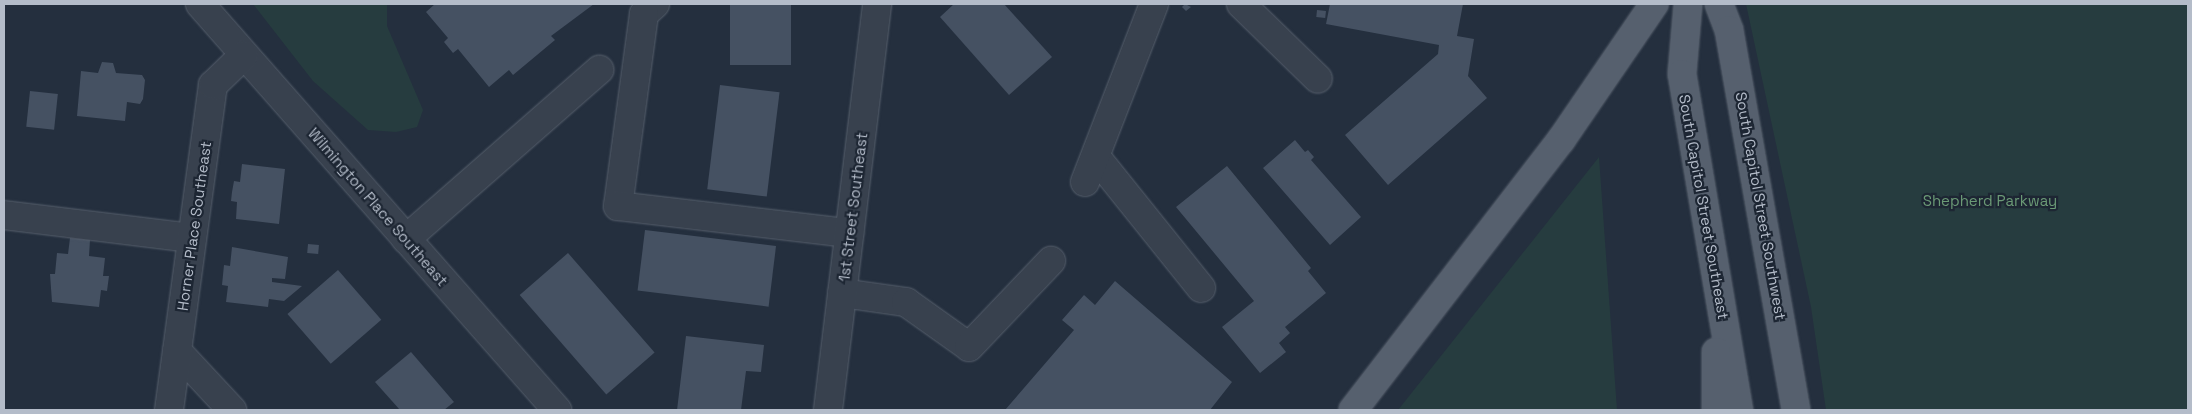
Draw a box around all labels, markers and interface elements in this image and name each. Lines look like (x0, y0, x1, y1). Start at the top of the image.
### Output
street label: South Capitol Street Southwest (1732, 91, 1790, 321)
street label: South Capitol Street Southeast (1675, 93, 1733, 321)
street label: Wilmington Place Southeast (304, 124, 452, 290)
street label: 1st Street Southeast (835, 131, 871, 283)
street label: Horner Place Southeast (173, 140, 215, 312)
park label: Shepherd Parkway (1923, 192, 2057, 210)

